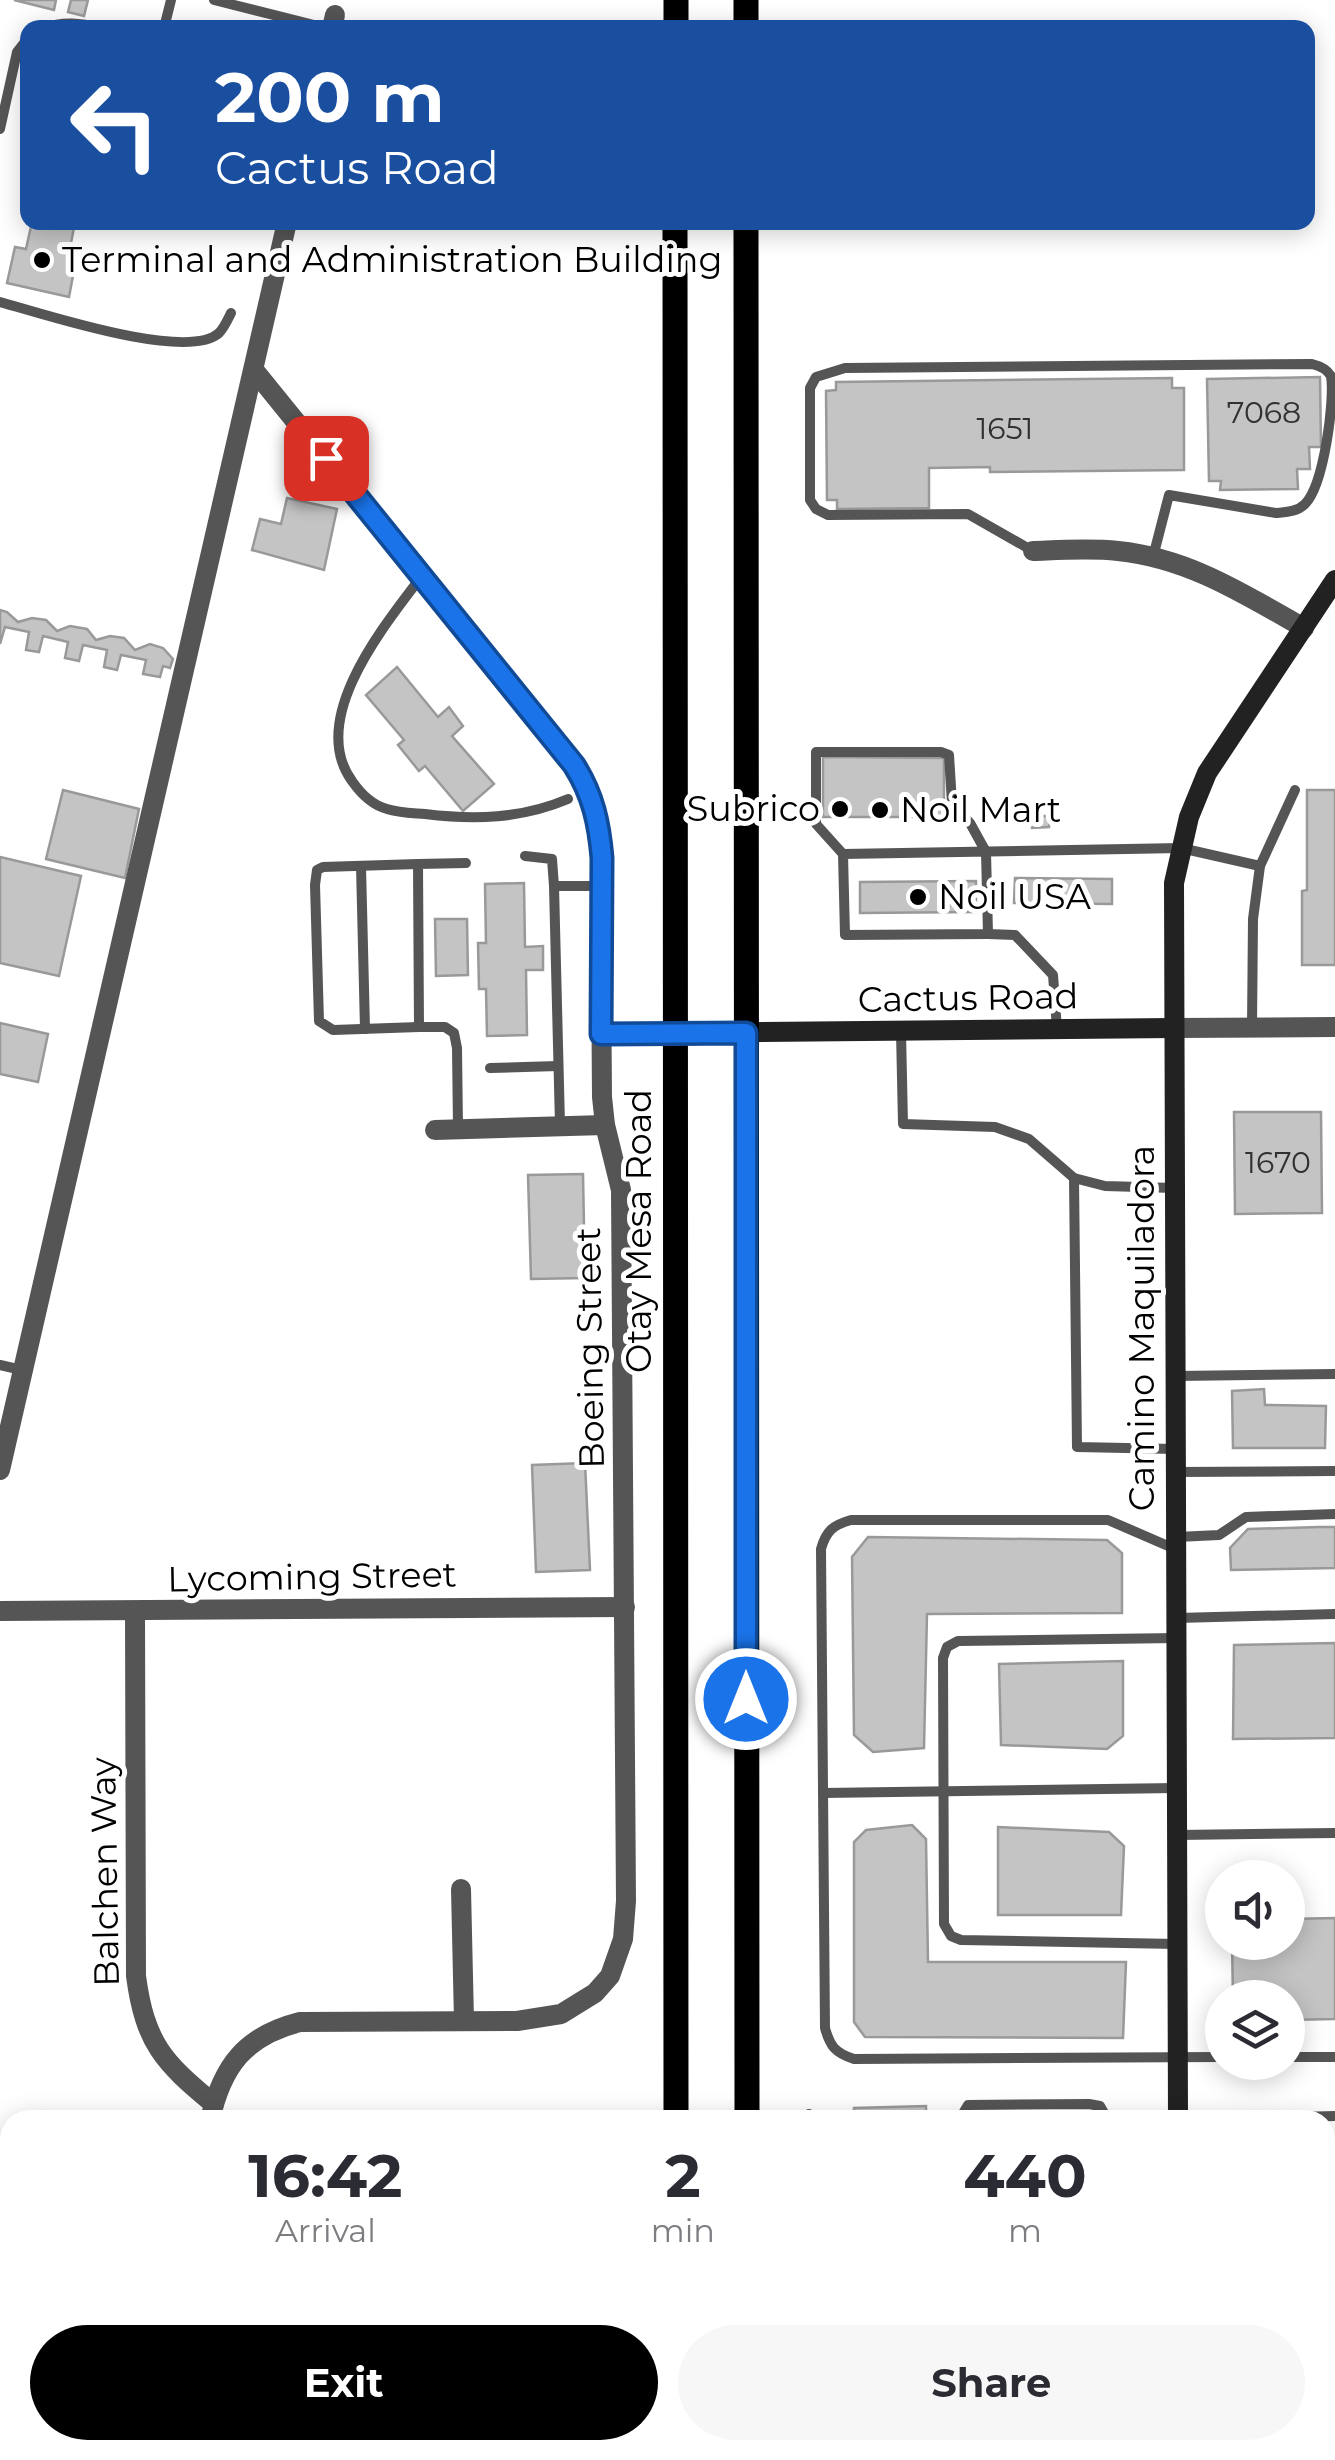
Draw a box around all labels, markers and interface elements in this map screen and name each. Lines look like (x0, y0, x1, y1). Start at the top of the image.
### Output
text: 200 m (215, 54, 445, 140)
icon: left (50, 60, 180, 190)
text: Cactus Road (215, 140, 499, 195)
place label: Terminal and Administration Building (62, 238, 722, 281)
marker: Terminal and Administration Building (31, 249, 53, 271)
house number: 7068 (1227, 394, 1301, 431)
house number: 1651 (977, 410, 1033, 447)
pin (284, 416, 369, 501)
icon: arrive (299, 431, 354, 486)
place label: Subrico (687, 787, 820, 830)
place label: Noil Mart (900, 788, 1061, 831)
marker: Subrico (829, 798, 851, 820)
marker: Noil Mart (869, 799, 891, 821)
place label: Noil USA (938, 875, 1092, 918)
marker: Noil USA (907, 886, 929, 908)
street label: Cactus Road (857, 974, 1079, 1021)
street label: Otay Mesa Road (617, 1089, 660, 1373)
house number: 1670 (1245, 1144, 1311, 1181)
street label: Camino Maquiladora (1120, 1145, 1163, 1511)
street label: Boeing Street (566, 1227, 613, 1469)
street label: Lycoming Street (167, 1552, 457, 1601)
position arrow (694, 1647, 798, 1751)
street label: Balchen Way (81, 1757, 128, 1987)
map controls (1205, 1860, 1305, 2080)
button: sound (1205, 1860, 1305, 1960)
button: layers (1205, 1980, 1305, 2080)
text: 16:42 (248, 2139, 402, 2212)
text: 2 (665, 2139, 701, 2212)
text: 440 (963, 2139, 1087, 2212)
text: Arrival (275, 2211, 376, 2250)
text: min (651, 2211, 715, 2250)
text: m (1008, 2211, 1042, 2250)
button: Exit (30, 2325, 658, 2440)
button: Share (678, 2325, 1305, 2440)

